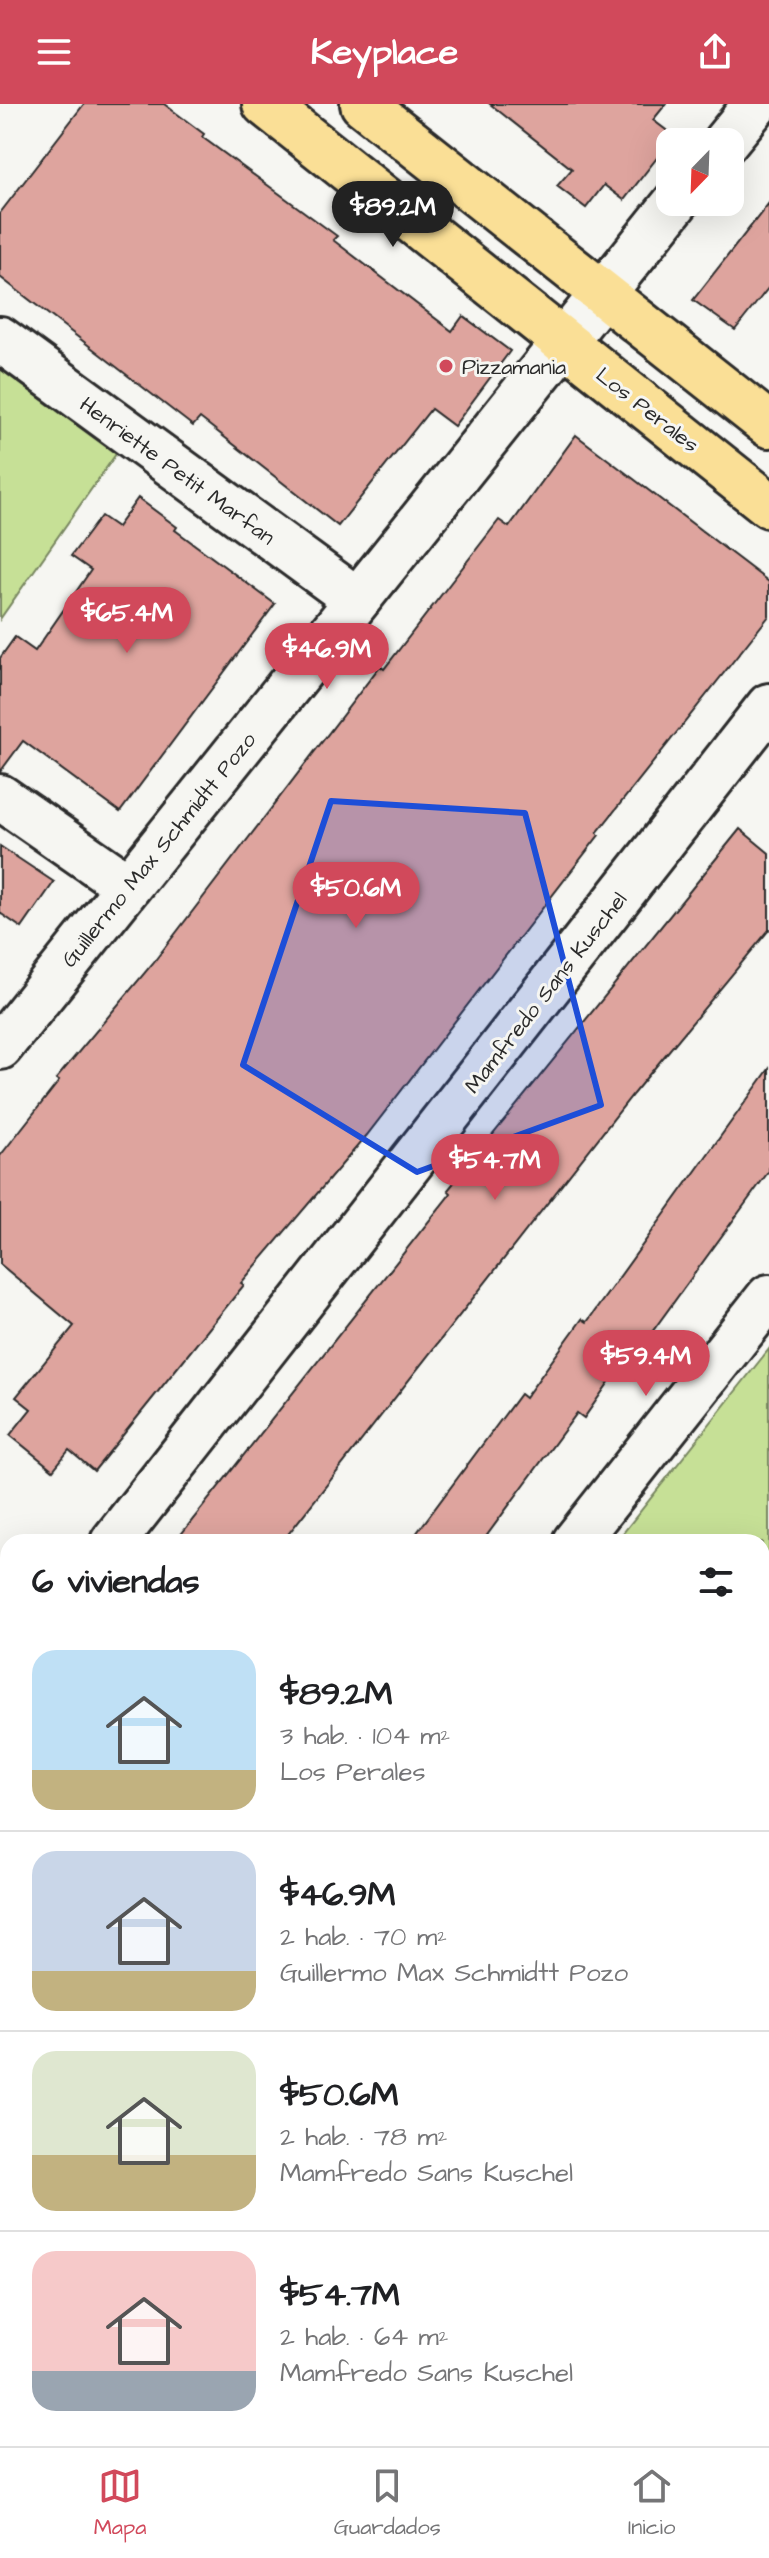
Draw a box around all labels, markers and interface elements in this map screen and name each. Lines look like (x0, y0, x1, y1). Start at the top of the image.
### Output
text: Keyplace (311, 27, 458, 78)
icon: menu (32, 30, 76, 74)
icon: share (693, 30, 737, 74)
north arrow (656, 128, 744, 216)
map controls (656, 128, 744, 216)
pin: $89.2M (328, 181, 458, 249)
text: $89.2M (350, 189, 436, 225)
place label: Pizzamania (462, 352, 566, 383)
marker: Pizzamania (437, 357, 455, 375)
street label: Los Perales (589, 360, 705, 460)
street label: Henriette Petit Marfan (73, 390, 281, 553)
pin: $65.4M (62, 587, 192, 655)
text: $65.4M (81, 595, 173, 631)
pin: $46.9M (262, 623, 392, 691)
text: $46.9M (283, 631, 371, 667)
street label: Guillermo Max Schmidtt Pozo (54, 725, 264, 974)
pin: $50.6M (291, 862, 421, 930)
text: $50.6M (311, 870, 401, 906)
street label: Mamfredo Sans Kuschel (458, 886, 635, 1100)
pin: $54.7M (430, 1134, 560, 1202)
text: $54.7M (449, 1142, 541, 1178)
pin: $59.4M (581, 1330, 711, 1398)
text: $59.4M (601, 1338, 691, 1374)
text: 6 viviendas (32, 1558, 200, 1606)
icon: filters (694, 1560, 738, 1604)
text: $89.2M (280, 1670, 393, 1718)
icon: home (96, 1682, 192, 1778)
text: 3 hab. · 104 m² (280, 1718, 450, 1754)
text: Los Perales (280, 1754, 426, 1790)
text: $46.9M (280, 1871, 396, 1919)
icon: home (96, 1883, 192, 1979)
text: 2 hab. · 70 m² (280, 1919, 447, 1955)
text: Guillermo Max Schmidtt Pozo (280, 1955, 628, 1991)
text: $50.6M (280, 2071, 399, 2119)
icon: home (96, 2083, 192, 2179)
text: 2 hab. · 78 m² (280, 2119, 447, 2155)
text: Mamfredo Sans Kuschel (280, 2155, 573, 2191)
text: $54.7M (280, 2271, 400, 2319)
icon: home (96, 2283, 192, 2379)
text: 2 hab. · 64 m² (280, 2319, 449, 2355)
text: Mamfredo Sans Kuschel (280, 2355, 573, 2391)
tab: Mapa (94, 2464, 147, 2543)
tab: Guardados (334, 2464, 441, 2543)
tab: Inicio (628, 2464, 675, 2543)

